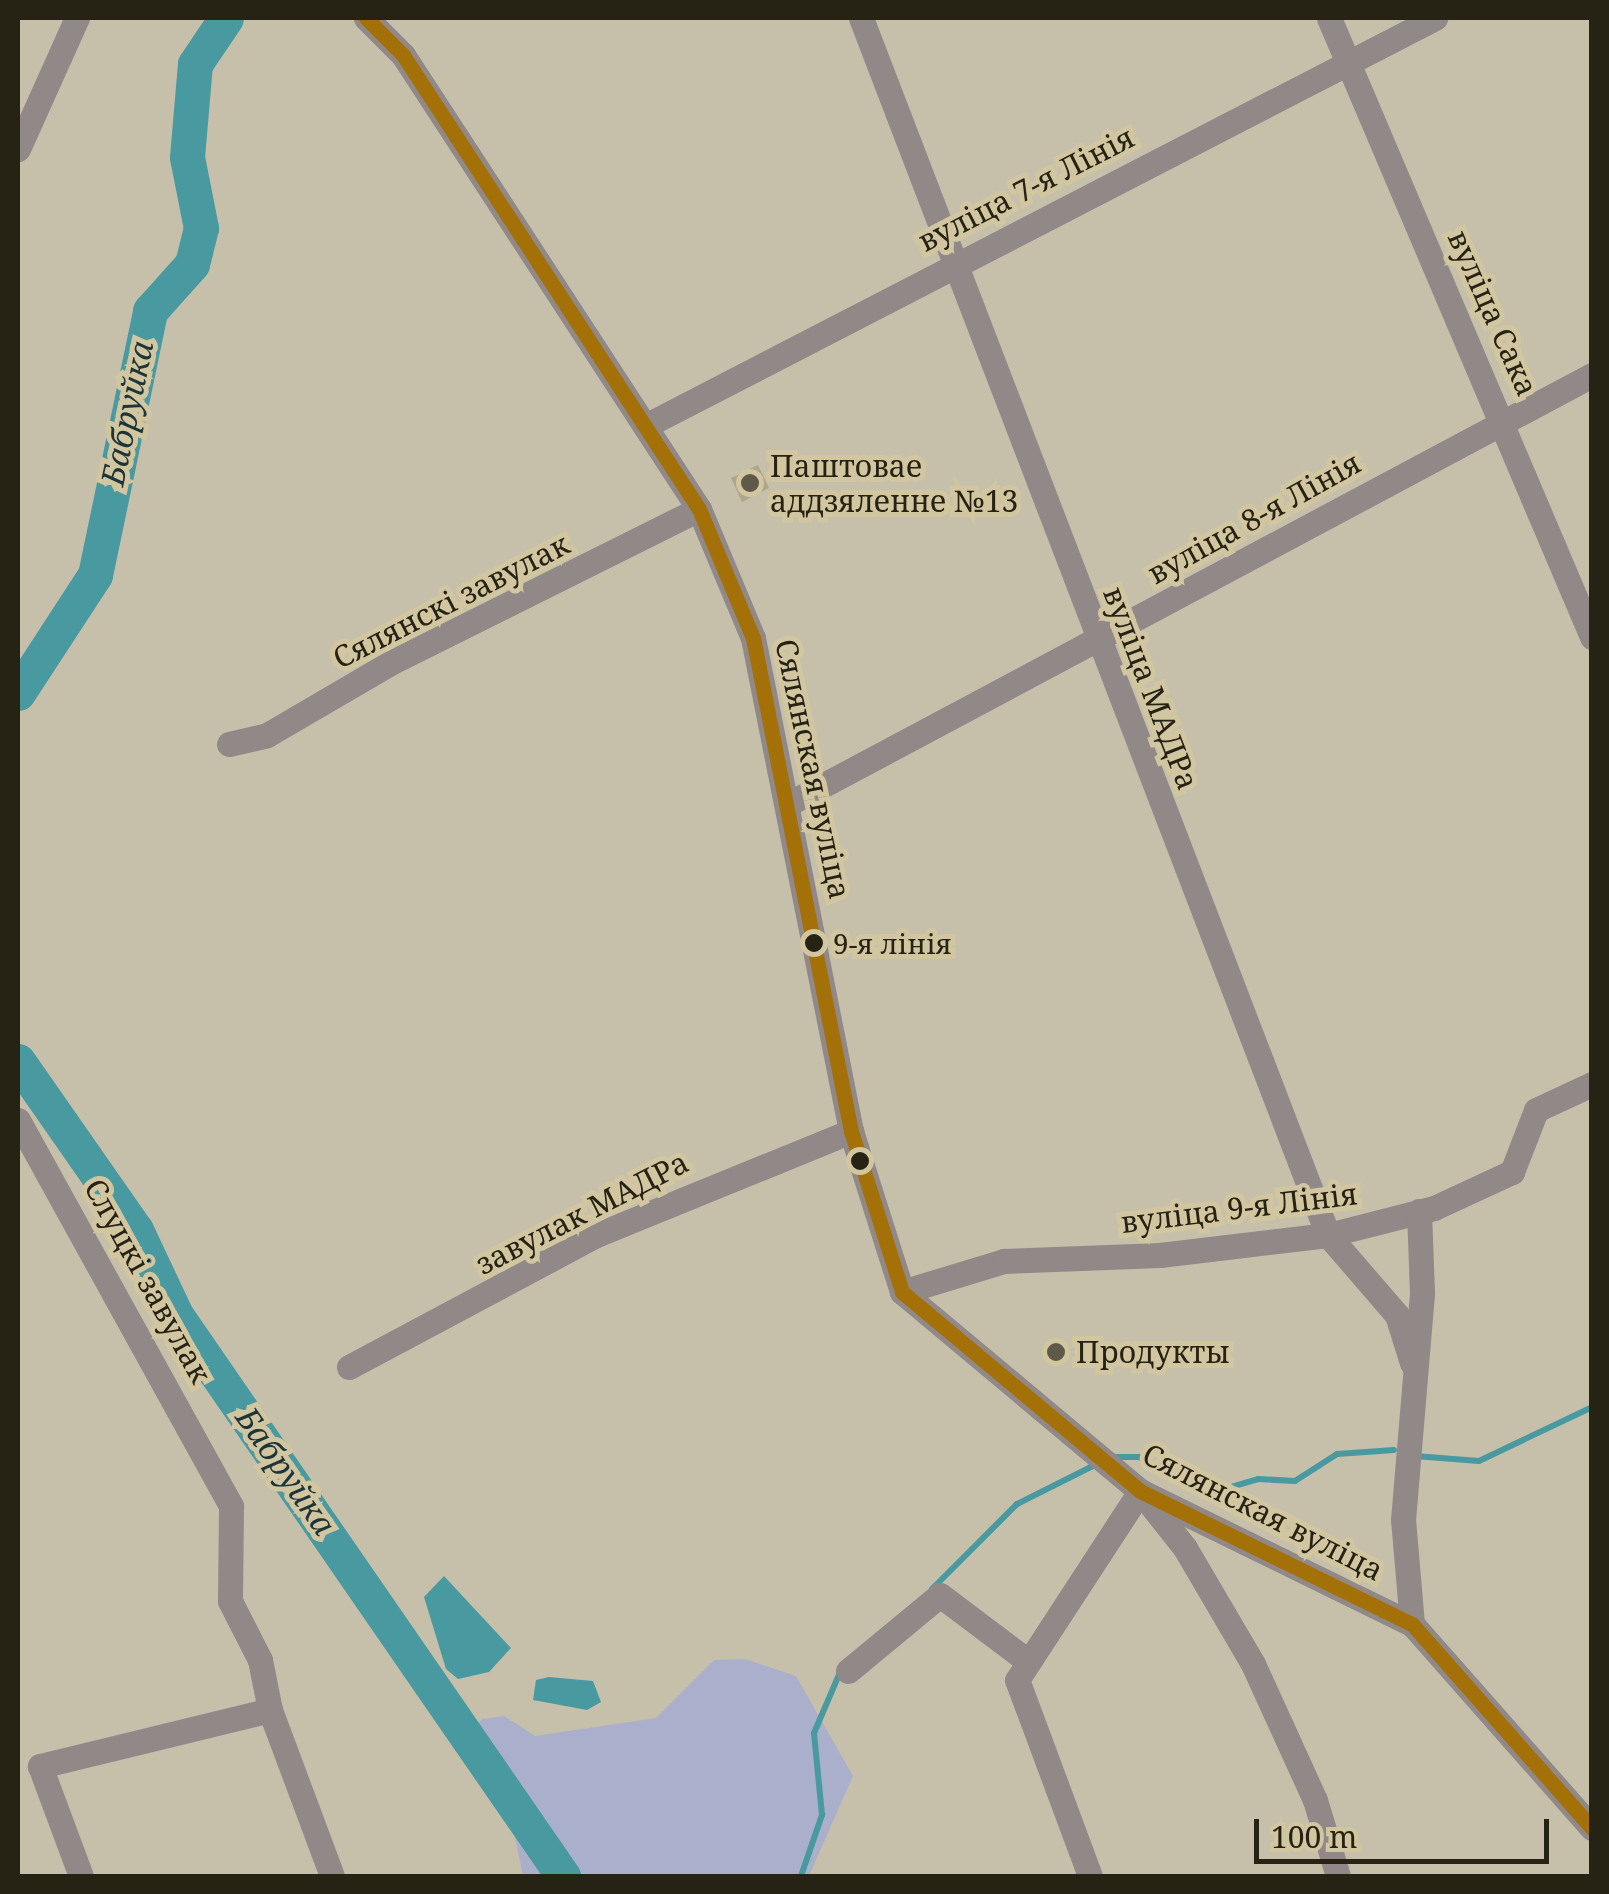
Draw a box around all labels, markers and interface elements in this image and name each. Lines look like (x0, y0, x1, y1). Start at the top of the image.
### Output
street label: вуліца 7-я Лінія (912, 119, 1140, 259)
street label: вуліца Сака (1440, 225, 1546, 401)
water label: Бабруйка (93, 337, 161, 489)
street label: вуліца 8-я Лінія (1141, 445, 1367, 591)
place label: Паштовае аддзяленне №13 (770, 448, 1018, 518)
marker: Паштовае аддзяленне №13 (739, 472, 761, 494)
street label: Сялянскі завулак (327, 526, 575, 676)
street label: вуліца МАДРа (1096, 581, 1206, 795)
street label: Сялянская вуліца (768, 636, 858, 902)
place label: 9-я лінія (833, 926, 952, 960)
marker: 9-я лінія (804, 933, 824, 953)
street label: завулак МАДРа (470, 1144, 694, 1282)
unlabelled marker (850, 1151, 870, 1171)
street label: Слуцкі завулак (77, 1173, 219, 1389)
street label: вуліца 9-я Лінія (1119, 1176, 1359, 1240)
place label: Продукты (1076, 1334, 1230, 1370)
marker: Продукты (1045, 1341, 1067, 1363)
water label: Бабруйка (228, 1400, 344, 1542)
street label: Сялянская вуліца (1137, 1436, 1389, 1588)
scale bar (1259, 1799, 1554, 1861)
text: 100 m (1271, 1816, 1357, 1857)

